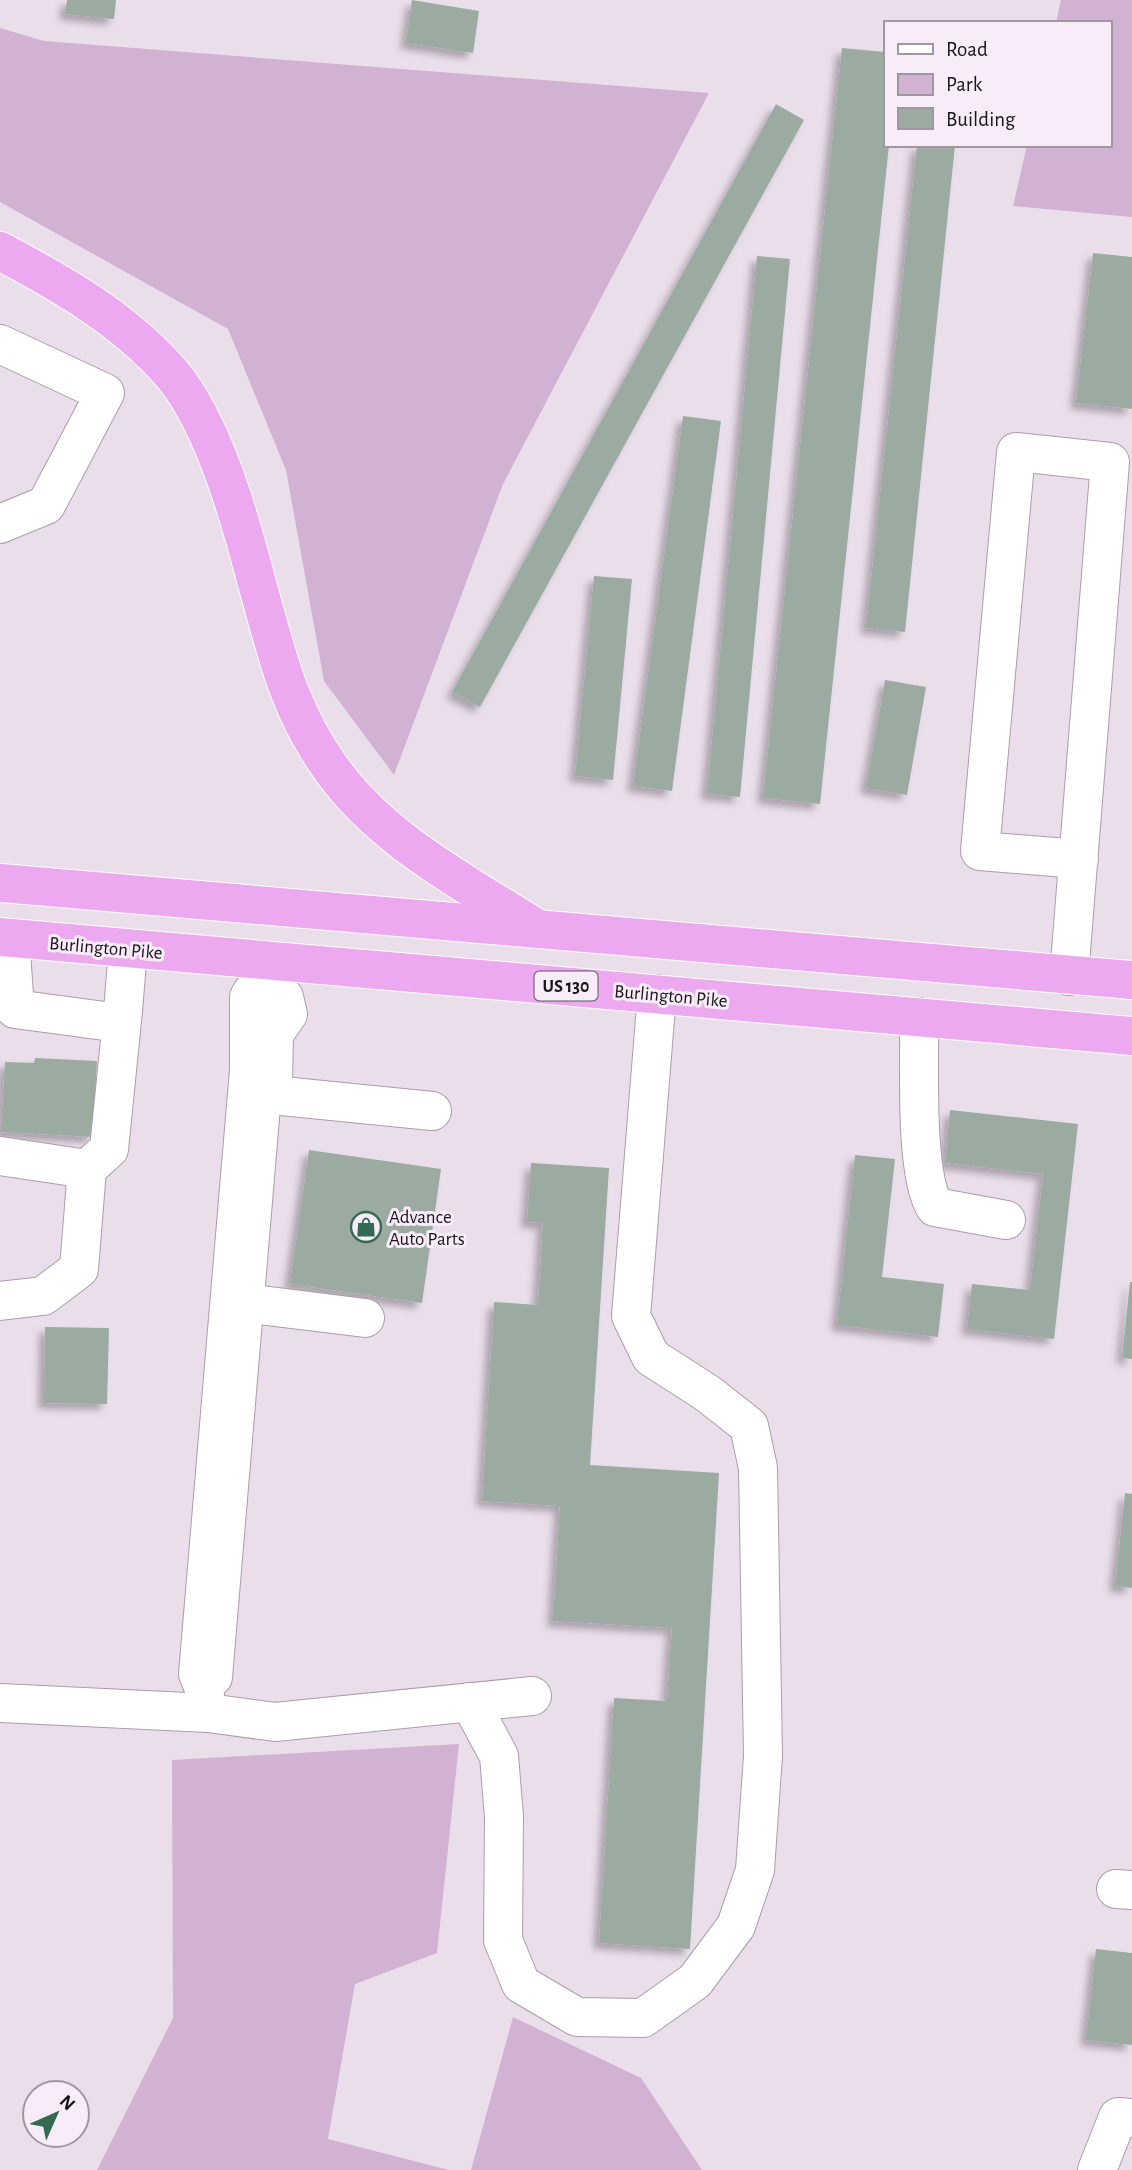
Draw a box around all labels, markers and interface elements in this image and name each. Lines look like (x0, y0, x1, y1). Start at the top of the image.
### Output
legend (884, 21, 1111, 147)
text: Road (946, 39, 988, 60)
text: Park (946, 74, 983, 95)
text: Building (946, 109, 1016, 130)
street label: Burlington Pike (48, 934, 163, 963)
road number: US 130 (534, 972, 598, 1001)
street label: Burlington Pike (613, 982, 728, 1011)
place label: Advance Auto Parts (389, 1208, 465, 1249)
shop icon: Advance Auto Parts (349, 1210, 383, 1244)
north arrow (21, 2079, 91, 2149)
text: N (56, 2092, 78, 2114)

